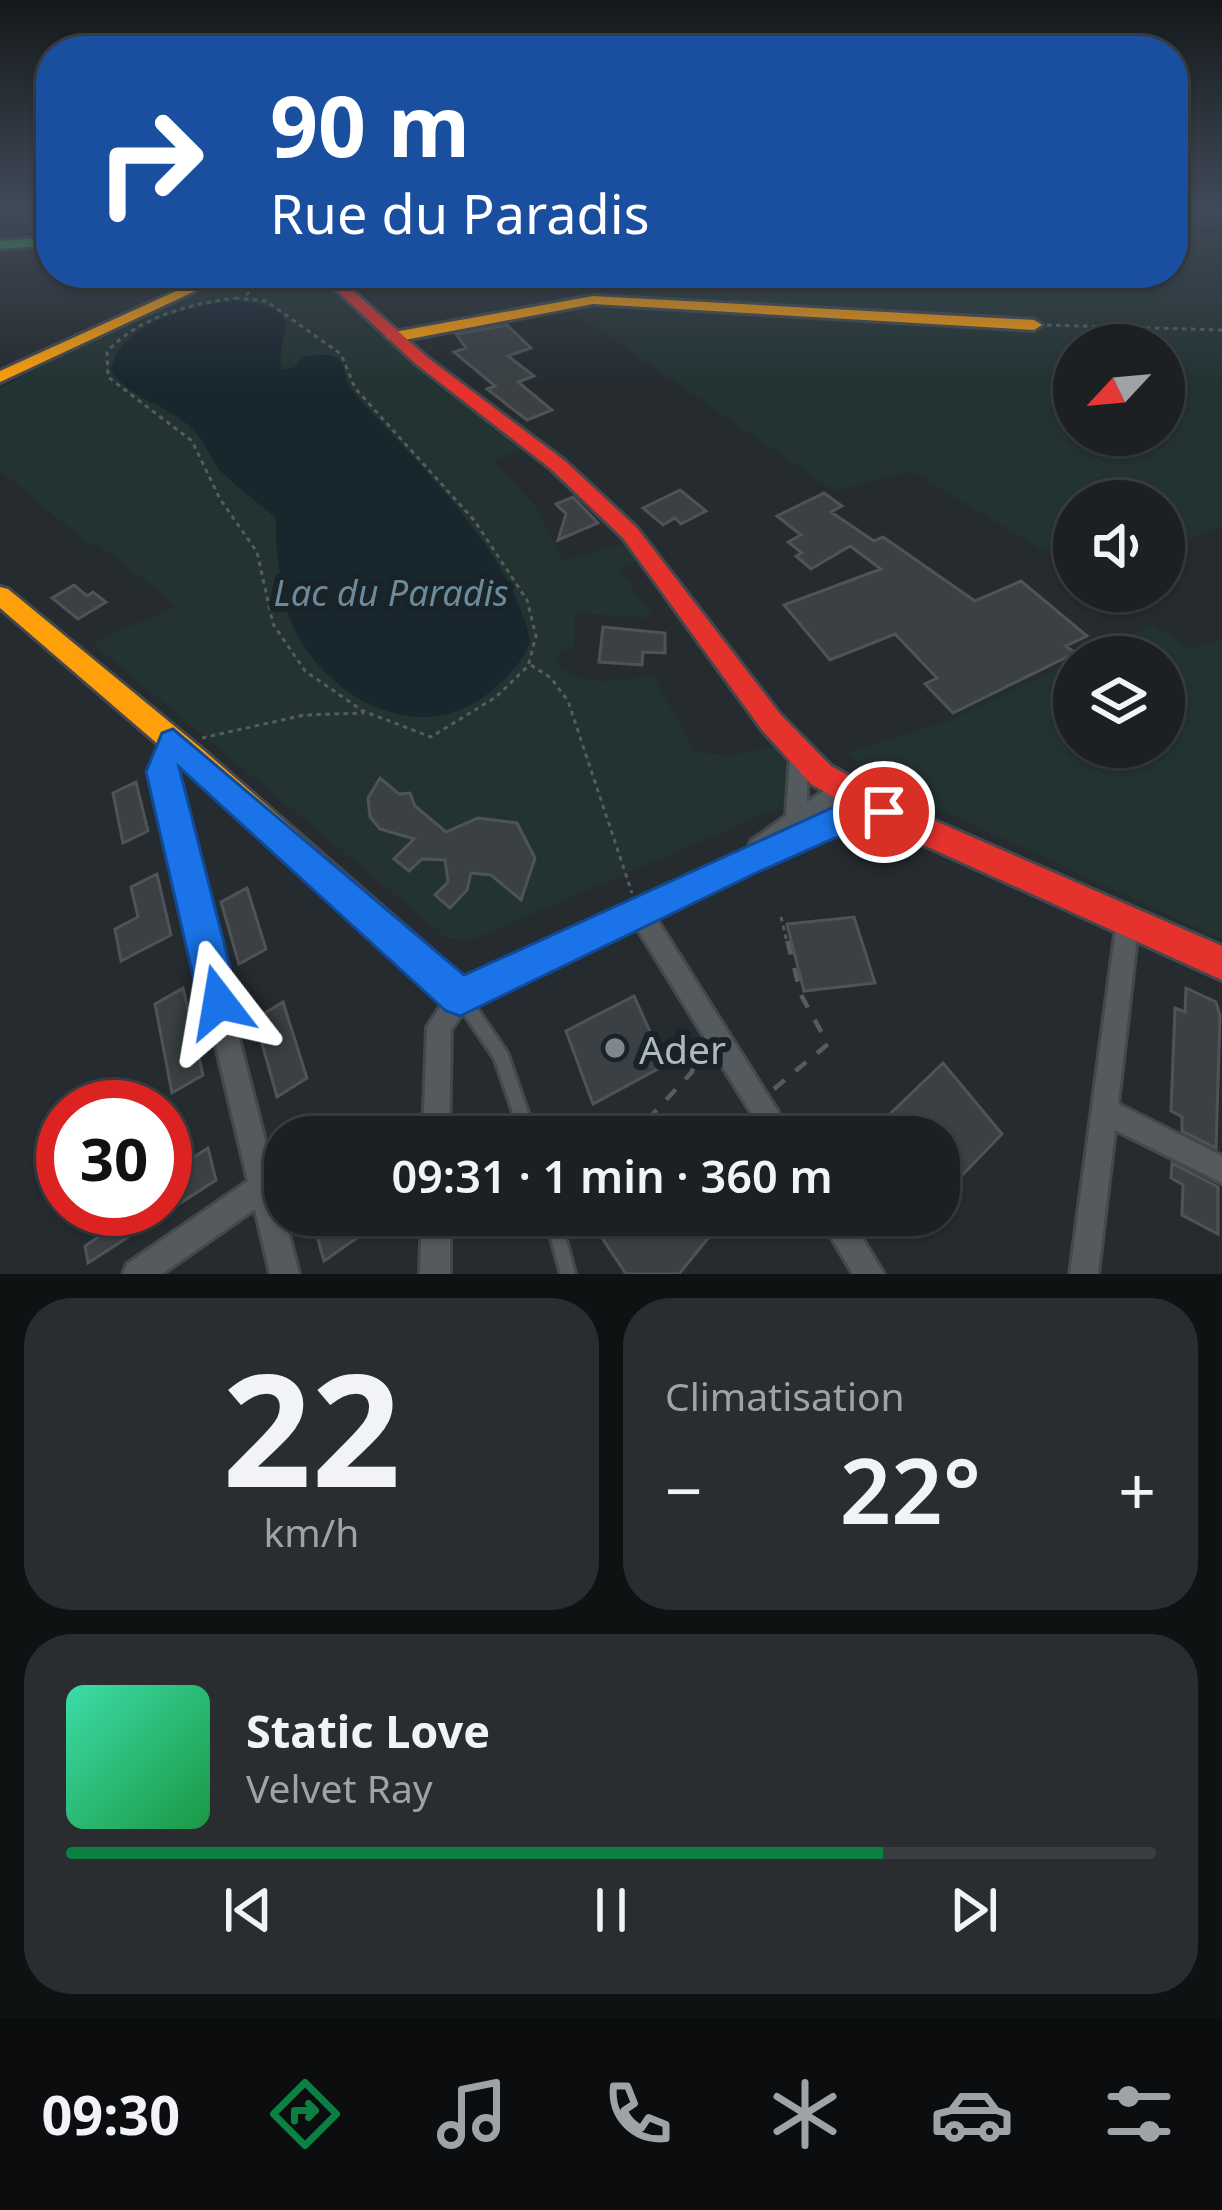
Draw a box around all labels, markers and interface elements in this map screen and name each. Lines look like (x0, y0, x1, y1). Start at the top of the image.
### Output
text: 90 m (270, 67, 470, 182)
icon: right (72, 84, 228, 240)
text: Rue du Paradis (270, 176, 650, 250)
north arrow (1053, 324, 1185, 456)
map controls (1053, 324, 1185, 768)
button: sound (1053, 480, 1185, 612)
water label: Lac du Paradis (274, 568, 508, 617)
button: layers (1053, 636, 1185, 768)
pin (833, 761, 935, 863)
icon: arrive (851, 779, 917, 845)
position arrow (156, 939, 282, 1065)
place label: Ader (639, 1022, 726, 1075)
marker: Ader (602, 1035, 628, 1061)
speed limit sign: 30 (36, 1080, 192, 1236)
text: 09:31 · 1 min · 360 m (391, 1145, 833, 1206)
text: 22 (222, 1320, 401, 1533)
text: Climatisation (665, 1369, 905, 1422)
text: 22° (840, 1428, 981, 1550)
text: − (665, 1444, 703, 1534)
text: + (1118, 1444, 1156, 1534)
text: km/h (264, 1505, 359, 1558)
text: Static Love (246, 1700, 490, 1761)
text: Velvet Ray (246, 1761, 433, 1814)
icon: previous (215, 1877, 281, 1943)
icon: pause (578, 1877, 644, 1943)
icon: next (941, 1877, 1007, 1943)
icon: directions (263, 2072, 347, 2156)
icon: music (430, 2072, 514, 2156)
icon: phone (596, 2072, 680, 2156)
icon: climate (763, 2072, 847, 2156)
icon: car (930, 2072, 1014, 2156)
icon: filters (1097, 2072, 1181, 2156)
text: 09:30 (41, 2077, 180, 2151)

